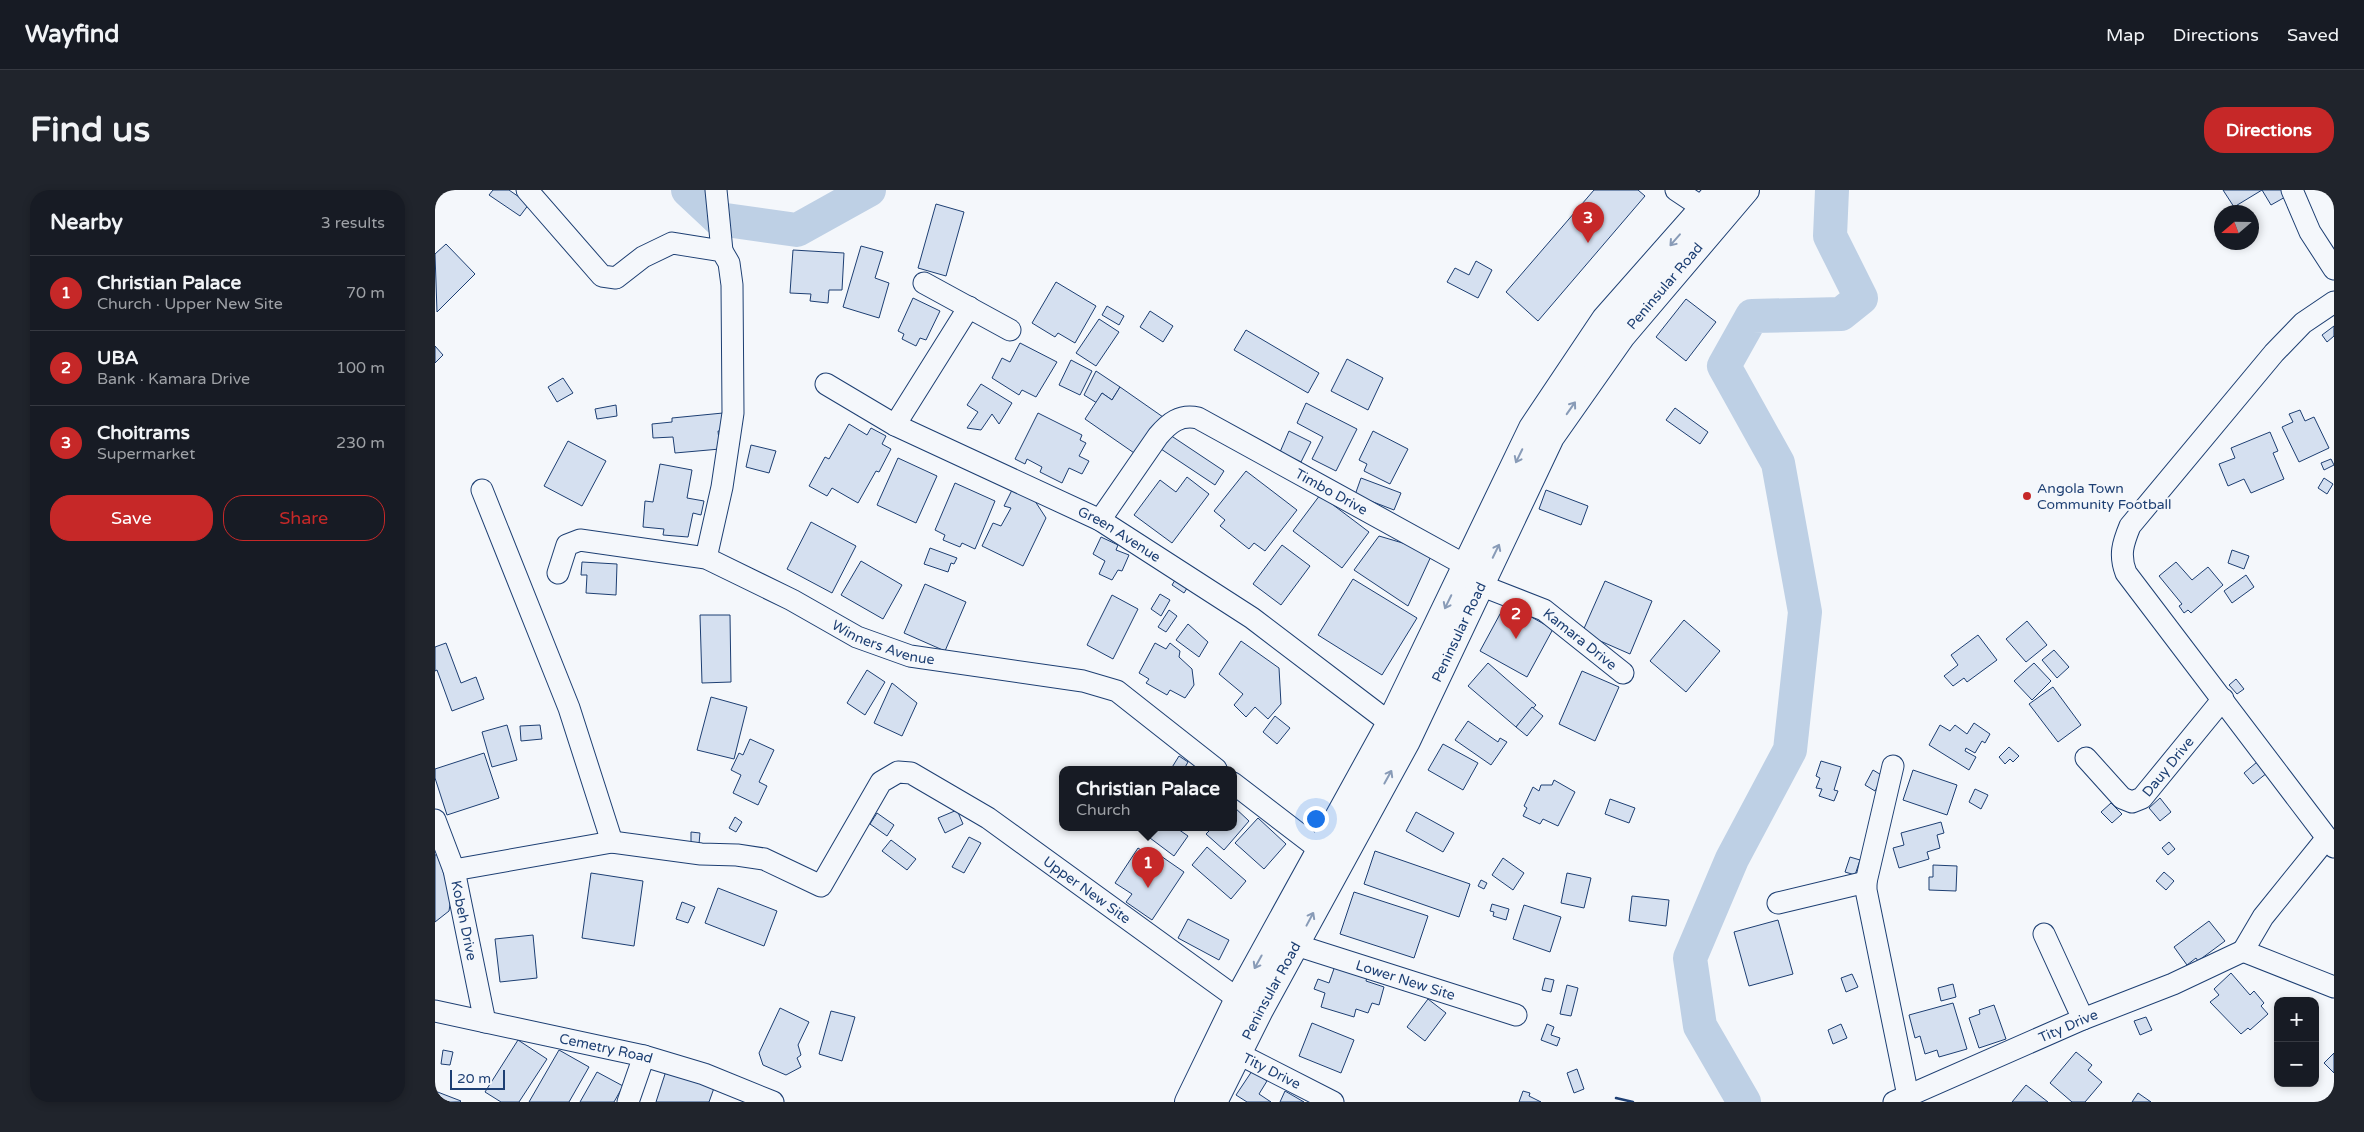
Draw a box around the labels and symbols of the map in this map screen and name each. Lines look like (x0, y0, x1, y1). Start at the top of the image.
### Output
pin: 3 (1572, 202, 1604, 243)
north arrow (2214, 205, 2259, 250)
one-way arrow (1669, 233, 1681, 246)
street label: Peninsular Road (1623, 239, 1706, 333)
one-way arrow (1566, 401, 1576, 415)
one-way arrow (1514, 448, 1524, 463)
street label: Timbo Drive (1292, 465, 1371, 518)
place label: Angola Town Community Football (2037, 480, 2172, 513)
marker: Angola Town Community Football (2021, 490, 2033, 502)
street label: Green Avenue (1075, 503, 1164, 566)
one-way arrow (1492, 544, 1501, 559)
street label: Peninsular Road (1428, 579, 1490, 685)
one-way arrow (1443, 594, 1452, 609)
pin: 2 (1500, 598, 1532, 639)
street label: Kamara Drive (1540, 604, 1620, 673)
street label: Winners Avenue (829, 616, 936, 668)
street label: Dauy Drive (2138, 733, 2197, 800)
one-way arrow (1383, 770, 1393, 784)
your location (1303, 806, 1329, 832)
pin: 1 (1132, 847, 1164, 888)
street label: Upper New Site (1040, 852, 1134, 927)
street label: Kobeh Drive (448, 879, 481, 962)
one-way arrow (1305, 912, 1315, 927)
street label: Peninsular Road (1238, 939, 1304, 1043)
one-way arrow (1253, 955, 1263, 970)
street label: Lower New Site (1354, 956, 1457, 1004)
street label: Tity Drive (2036, 1006, 2100, 1046)
street label: Cemetry Road (558, 1029, 655, 1067)
street label: Tity Drive (1240, 1049, 1304, 1093)
scale bar (450, 1067, 505, 1090)

